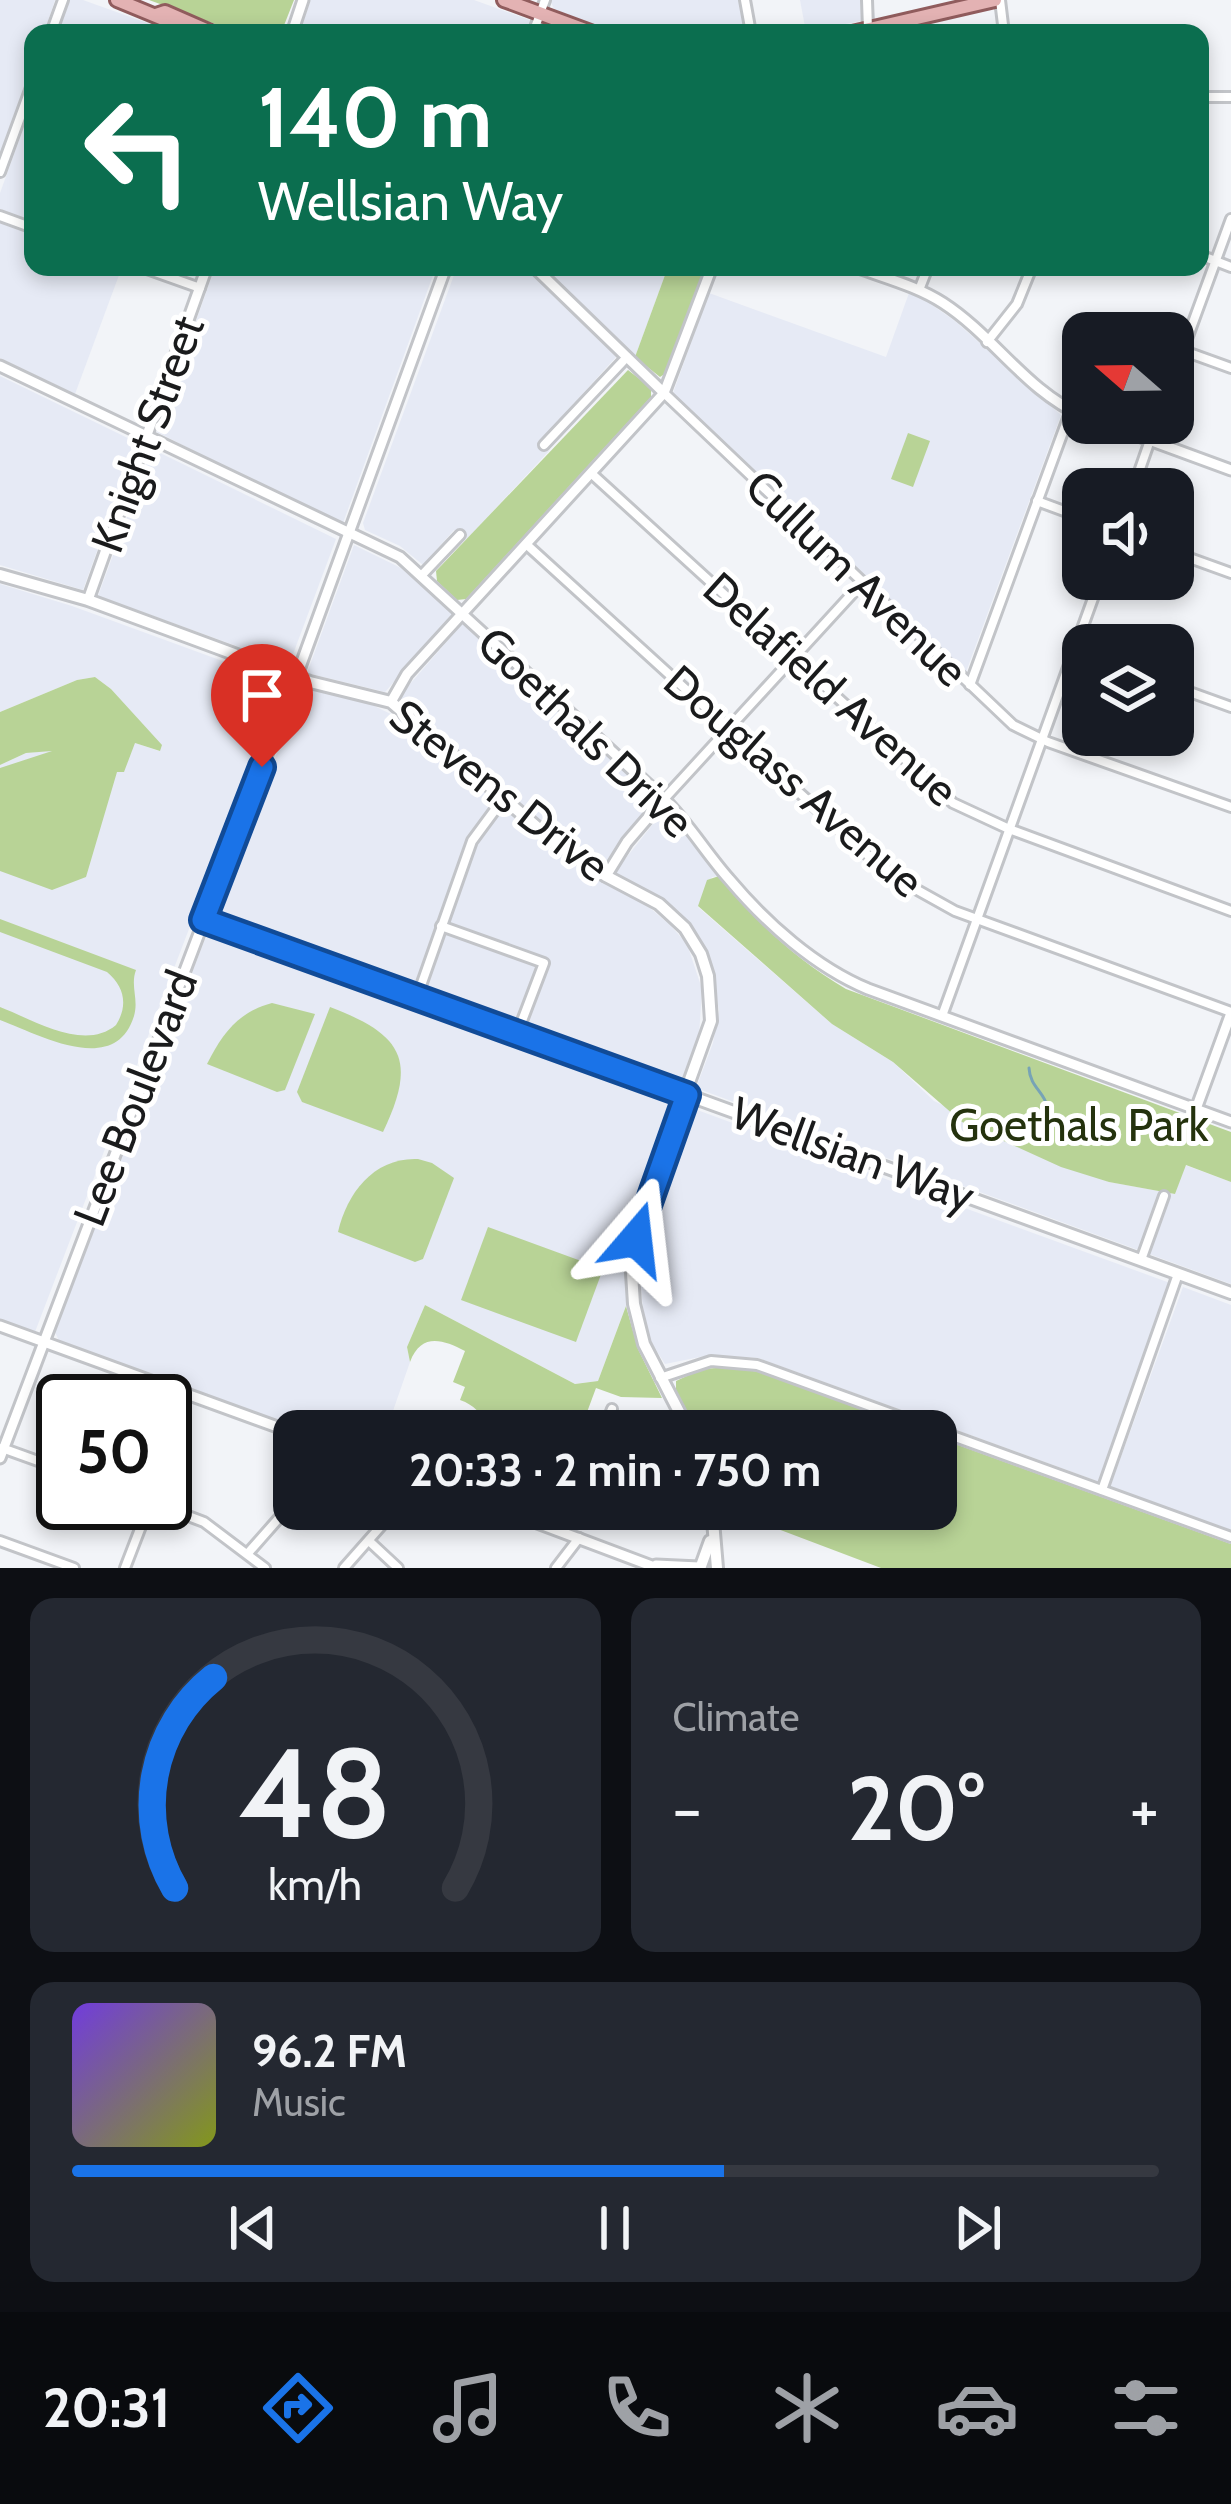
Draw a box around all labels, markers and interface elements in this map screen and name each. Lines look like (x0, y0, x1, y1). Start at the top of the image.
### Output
text: 140 m (258, 66, 492, 168)
icon: left (60, 72, 216, 228)
text: Wellsian Way (258, 168, 563, 234)
street label: Knight Street (79, 308, 215, 560)
north arrow (1062, 312, 1194, 444)
map controls (1062, 312, 1194, 756)
street label: Cullum Avenue (735, 459, 979, 697)
button: sound (1062, 468, 1194, 600)
street label: Delafield Avenue (693, 561, 969, 817)
street label: Goethals Drive (467, 616, 705, 848)
button: layers (1062, 624, 1194, 756)
pin (211, 644, 313, 767)
street label: Douglass Avenue (653, 654, 935, 908)
icon: arrive (229, 662, 295, 728)
street label: Stevens Drive (380, 688, 620, 892)
street label: Lee Boulevard (62, 963, 208, 1233)
street label: Wellsian Way (724, 1085, 982, 1223)
park label: Goethals Park (949, 1098, 1210, 1152)
position arrow (573, 1176, 699, 1302)
speed limit sign: 50 (36, 1374, 192, 1530)
text: 20:33 · 2 min · 750 m (409, 1443, 821, 1497)
text: Climate (673, 1693, 799, 1741)
text: 48 (239, 1717, 392, 1868)
text: 20° (847, 1753, 984, 1863)
text: − (673, 1768, 702, 1849)
text: + (1130, 1768, 1159, 1849)
text: km/h (268, 1859, 362, 1911)
text: 96.2 FM (252, 2024, 407, 2078)
text: Music (252, 2078, 346, 2126)
icon: previous (220, 2195, 286, 2261)
icon: pause (582, 2195, 648, 2261)
icon: next (945, 2195, 1011, 2261)
icon: directions (256, 2366, 340, 2450)
icon: music (426, 2366, 510, 2450)
icon: phone (595, 2366, 679, 2450)
icon: climate (765, 2366, 849, 2450)
icon: car (935, 2366, 1019, 2450)
icon: filters (1104, 2366, 1188, 2450)
text: 20:31 (43, 2375, 171, 2441)

